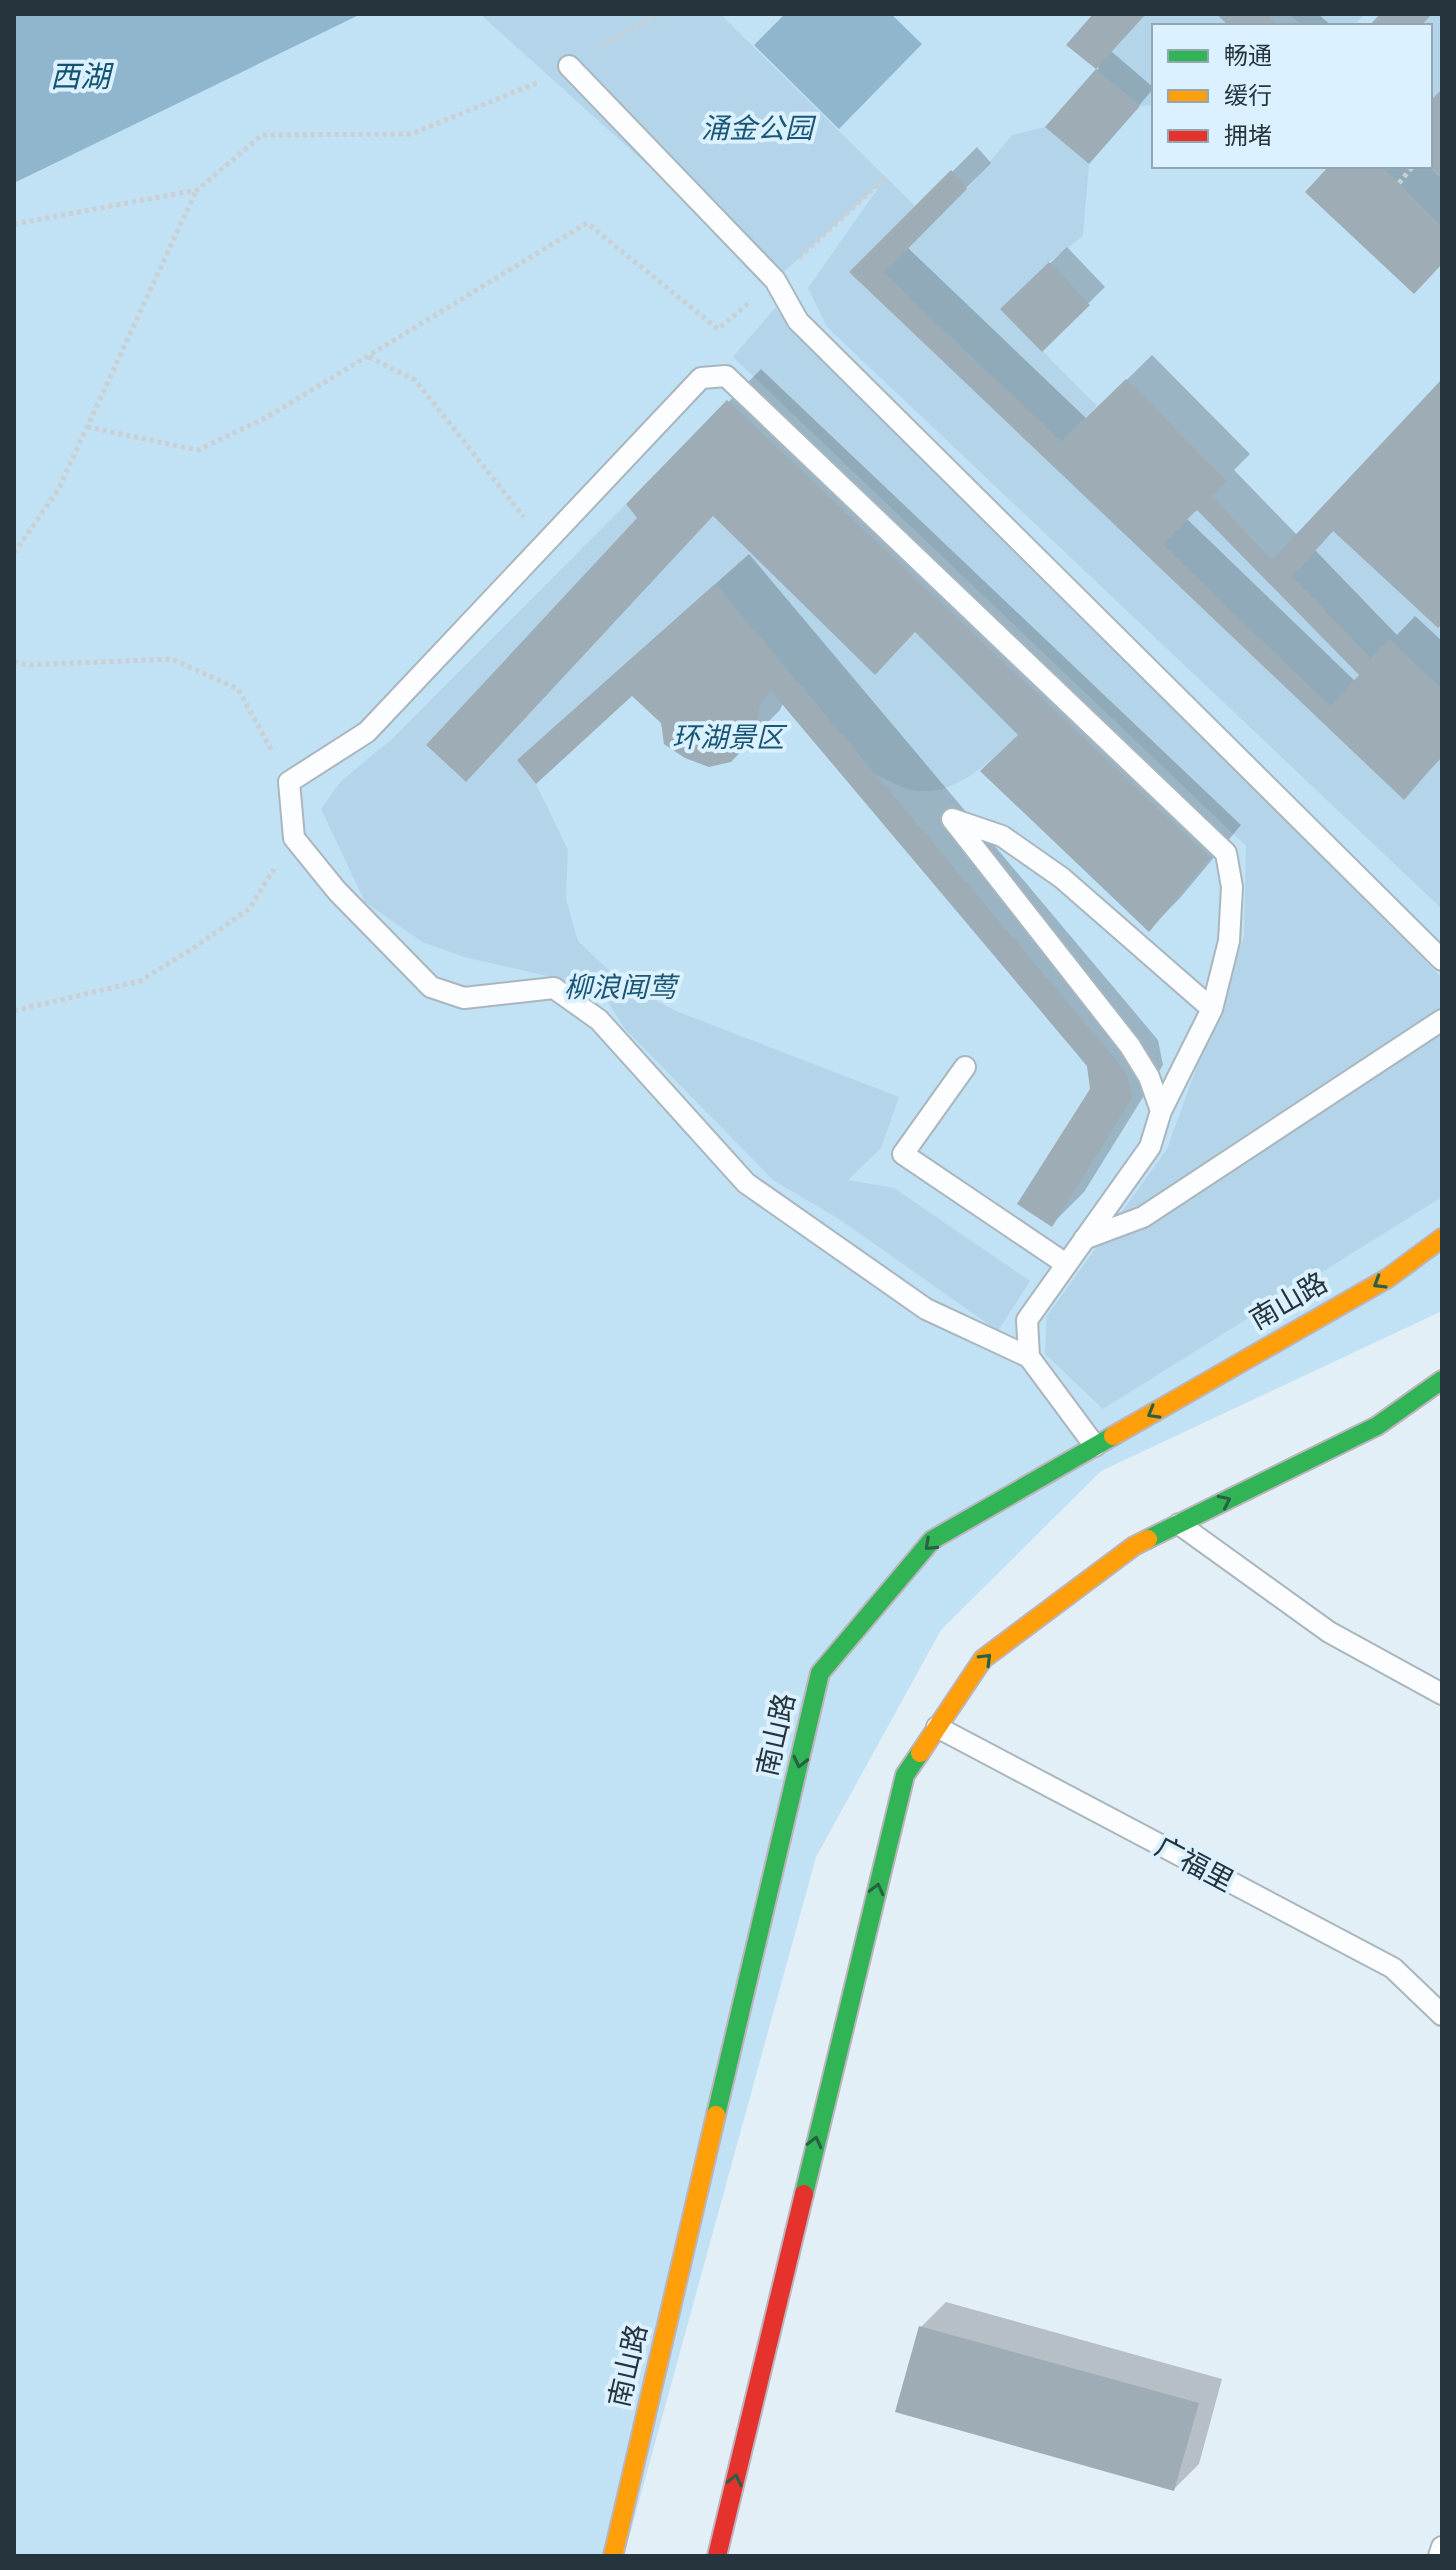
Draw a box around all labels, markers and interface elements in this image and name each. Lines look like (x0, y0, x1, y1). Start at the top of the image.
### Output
legend (1152, 24, 1432, 168)
text: 畅通 (1224, 39, 1272, 75)
water label: 西湖 (50, 55, 114, 101)
text: 缓行 (1224, 79, 1272, 115)
park label: 涌金公园 (701, 108, 817, 151)
text: 拥堵 (1224, 119, 1272, 155)
park label: 环湖景区 (672, 717, 788, 760)
park label: 柳浪闻莺 (564, 967, 680, 1010)
street label: 南山路 (1242, 1262, 1336, 1342)
one-way arrow (1373, 1273, 1388, 1289)
one-way arrow (1147, 1403, 1162, 1419)
one-way arrow (1217, 1495, 1232, 1511)
one-way arrow (925, 1536, 939, 1551)
one-way arrow (977, 1654, 992, 1668)
street label: 南山路 (747, 1689, 807, 1781)
one-way arrow (792, 1754, 809, 1768)
street label: 广福里 (1147, 1826, 1241, 1904)
one-way arrow (868, 1883, 885, 1897)
one-way arrow (806, 2135, 823, 2149)
street label: 南山路 (599, 2320, 659, 2412)
one-way arrow (726, 2474, 743, 2487)

